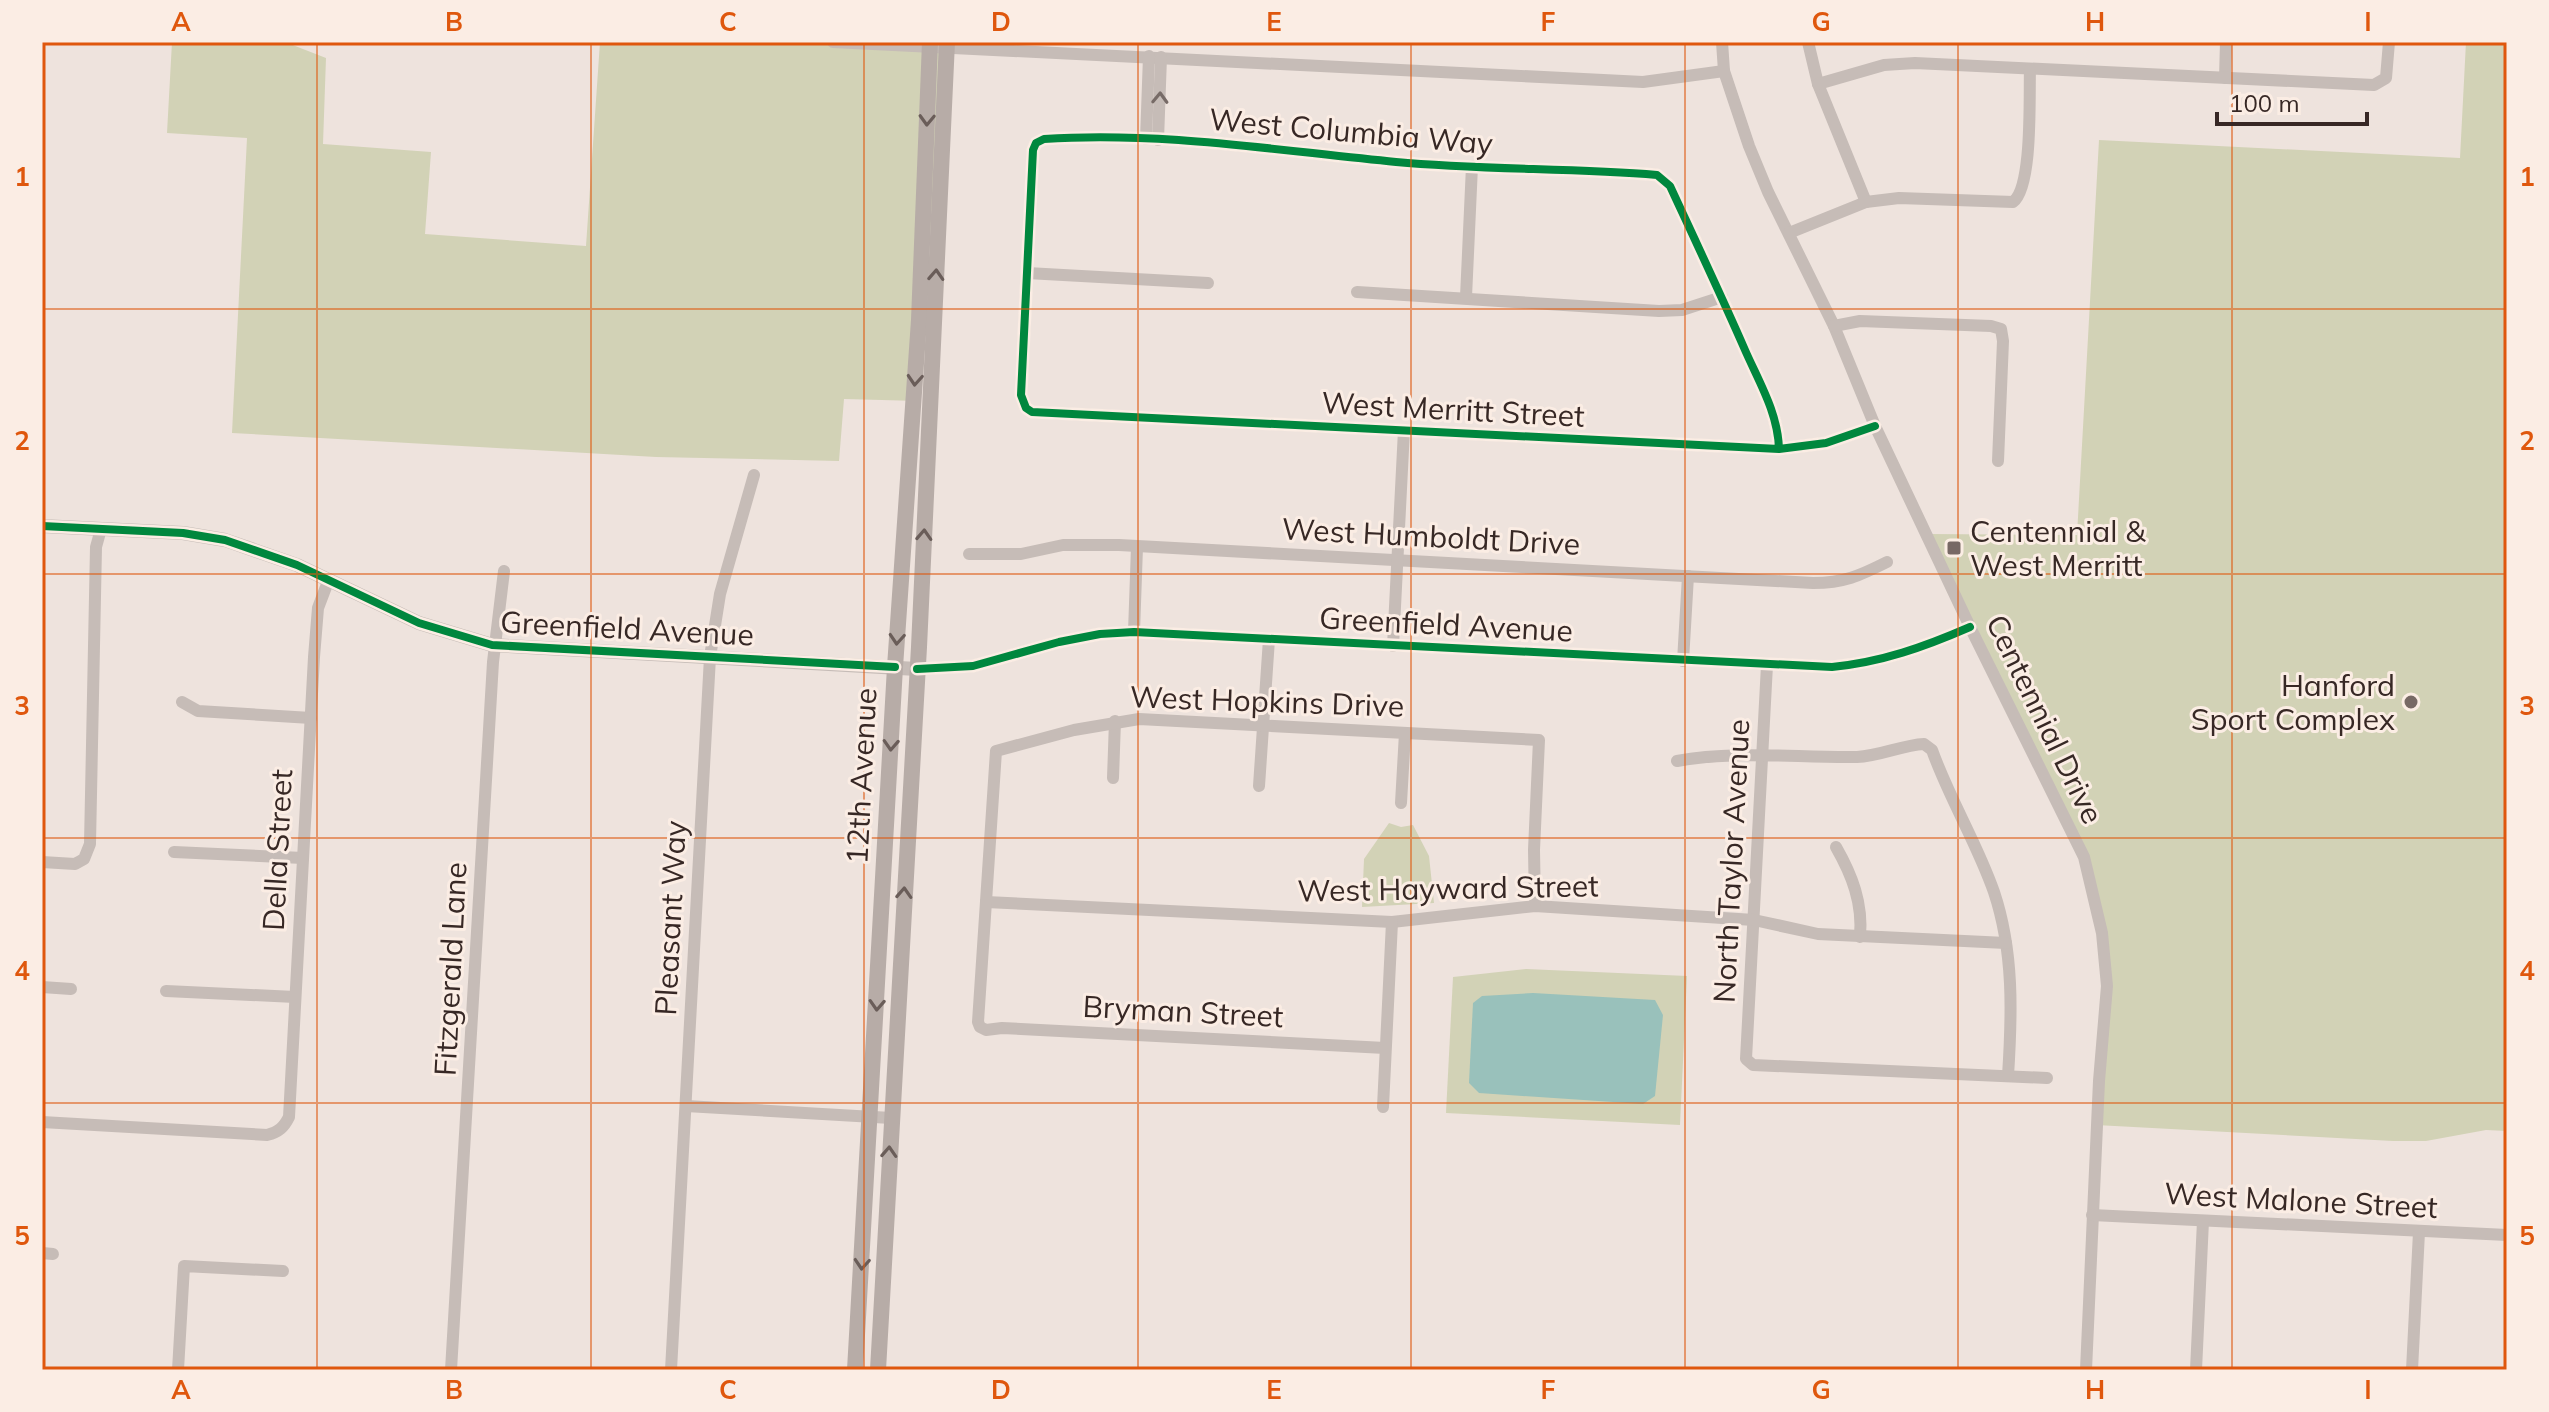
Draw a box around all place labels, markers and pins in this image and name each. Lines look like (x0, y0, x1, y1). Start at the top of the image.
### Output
place label: Centennial & West Merritt (1970, 512, 2146, 584)
marker: Centennial & West Merritt (1945, 539, 1963, 557)
place label: Hanford Sport Complex (2191, 666, 2395, 738)
marker: Hanford Sport Complex (2402, 693, 2420, 711)

